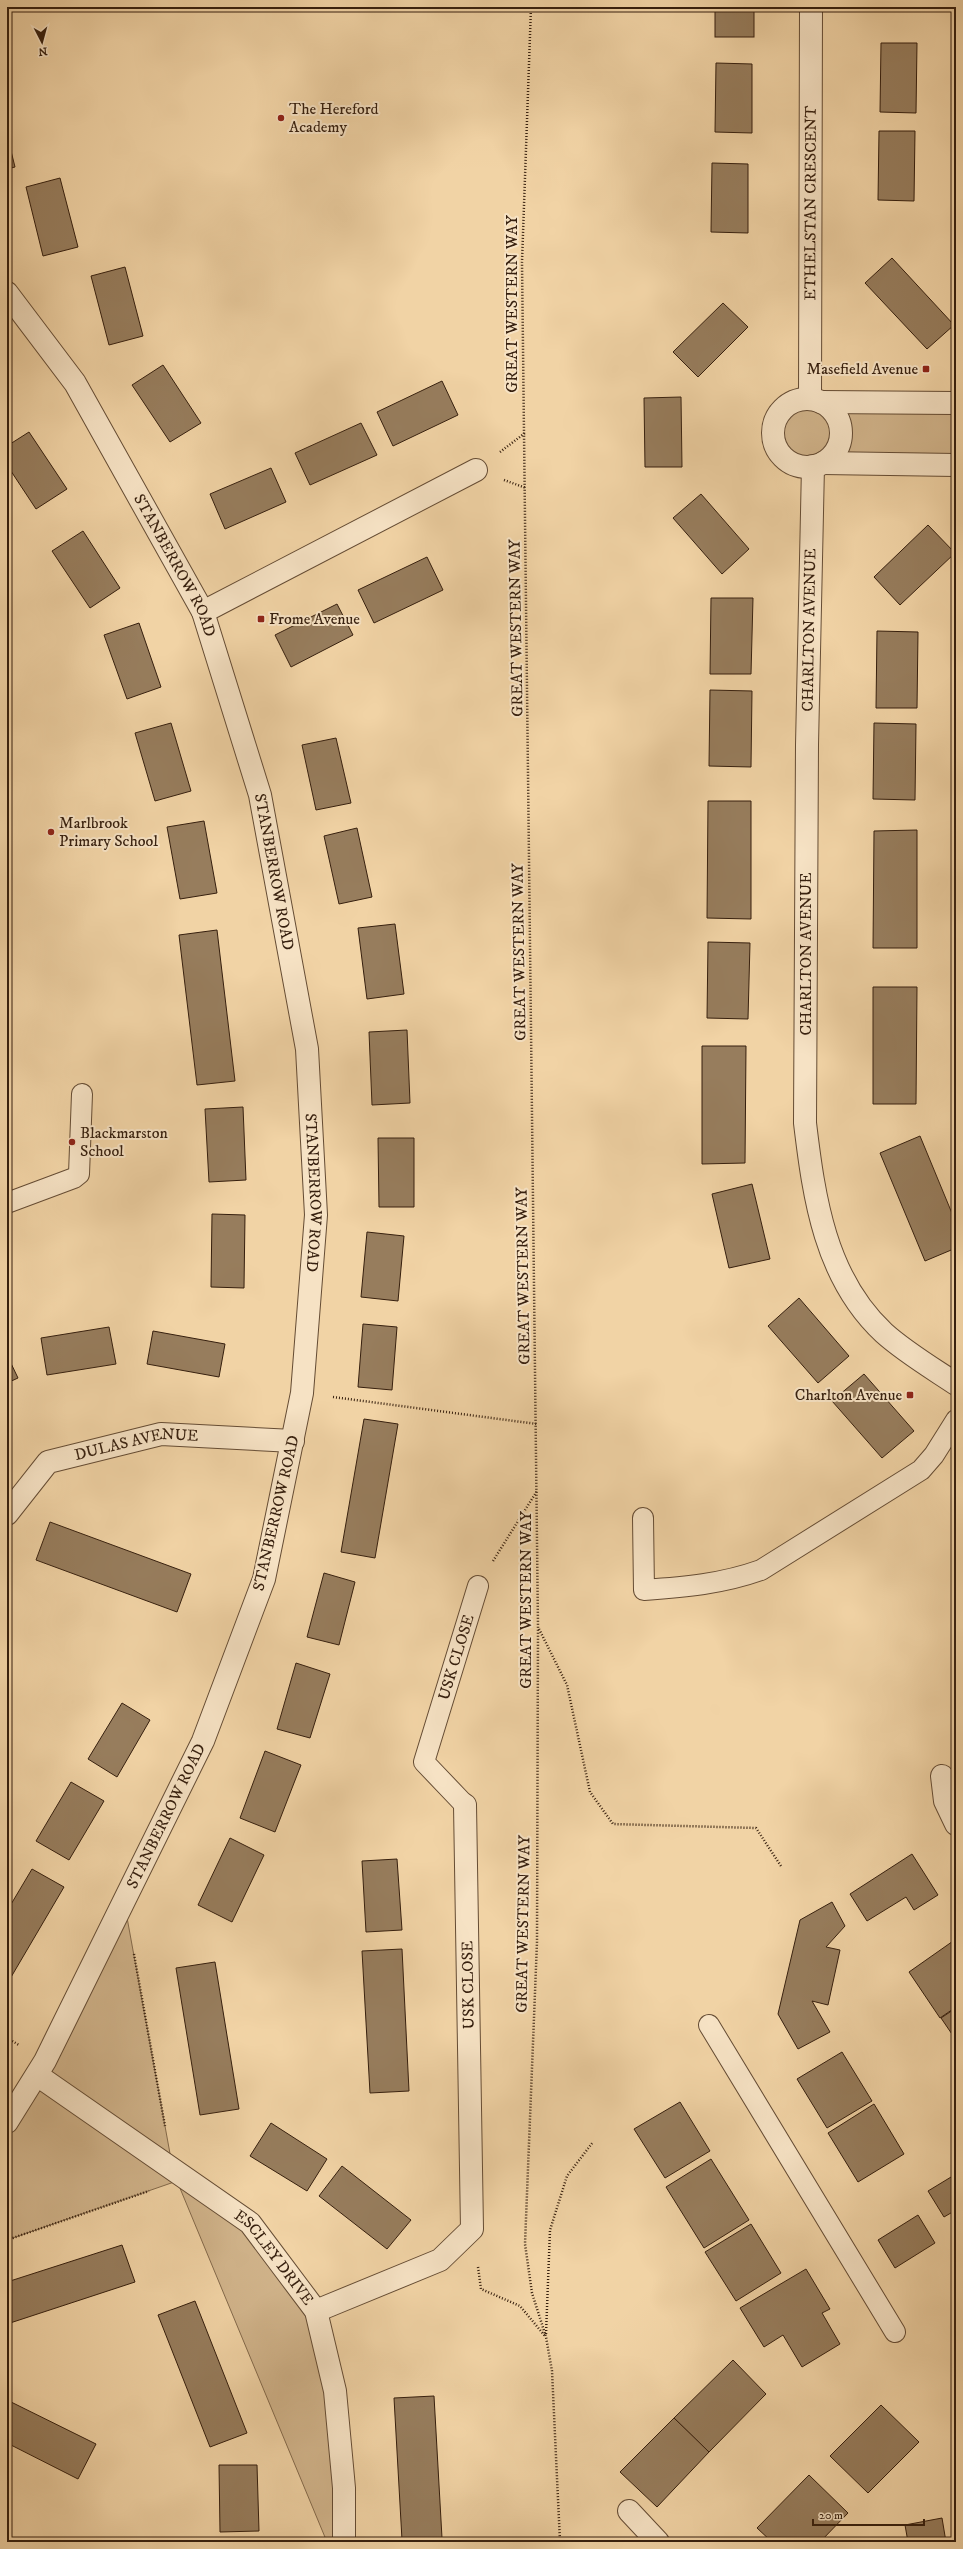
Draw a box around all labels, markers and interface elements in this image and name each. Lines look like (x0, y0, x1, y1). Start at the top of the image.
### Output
north arrow (22, 22, 62, 62)
text: N (38, 44, 48, 58)
place label: The Hereford Academy (289, 99, 379, 137)
street label: ETHELSTAN CRESCENT (800, 106, 821, 300)
marker: The Hereford Academy (276, 113, 286, 123)
street label: GREAT WESTERN WAY (502, 214, 522, 393)
place label: Masefield Avenue (807, 359, 918, 379)
marker: Masefield Avenue (921, 364, 931, 374)
street label: STANBERROW ROAD (129, 490, 220, 639)
street label: GREAT WESTERN WAY (504, 538, 528, 717)
street label: CHARLTON AVENUE (798, 548, 820, 712)
place label: Frome Avenue (269, 609, 360, 629)
marker: Frome Avenue (256, 614, 266, 624)
street label: STANBERROW ROAD (250, 792, 299, 952)
place label: Marlbrook Primary School (59, 813, 158, 851)
marker: Marlbrook Primary School (46, 827, 56, 837)
street label: GREAT WESTERN WAY (507, 862, 531, 1041)
street label: CHARLTON AVENUE (796, 872, 816, 1036)
street label: STANBERROW ROAD (300, 1113, 326, 1273)
place label: Blackmarston School (80, 1123, 168, 1161)
marker: Blackmarston School (67, 1137, 77, 1147)
street label: GREAT WESTERN WAY (511, 1186, 535, 1365)
place label: Charlton Avenue (795, 1385, 902, 1405)
marker: Charlton Avenue (905, 1390, 915, 1400)
street label: DULAS AVENUE (73, 1424, 199, 1465)
street label: STANBERROW ROAD (248, 1433, 304, 1593)
street label: GREAT WESTERN WAY (516, 1510, 536, 1689)
street label: USK CLOSE (434, 1612, 479, 1703)
street label: STANBERROW ROAD (122, 1740, 210, 1892)
street label: GREAT WESTERN WAY (511, 1834, 535, 2013)
street label: USK CLOSE (457, 1940, 479, 2030)
street label: ESCLEY DRIVE (230, 2205, 318, 2309)
scale bar (813, 2501, 924, 2527)
text: 20 m (819, 2508, 843, 2523)

